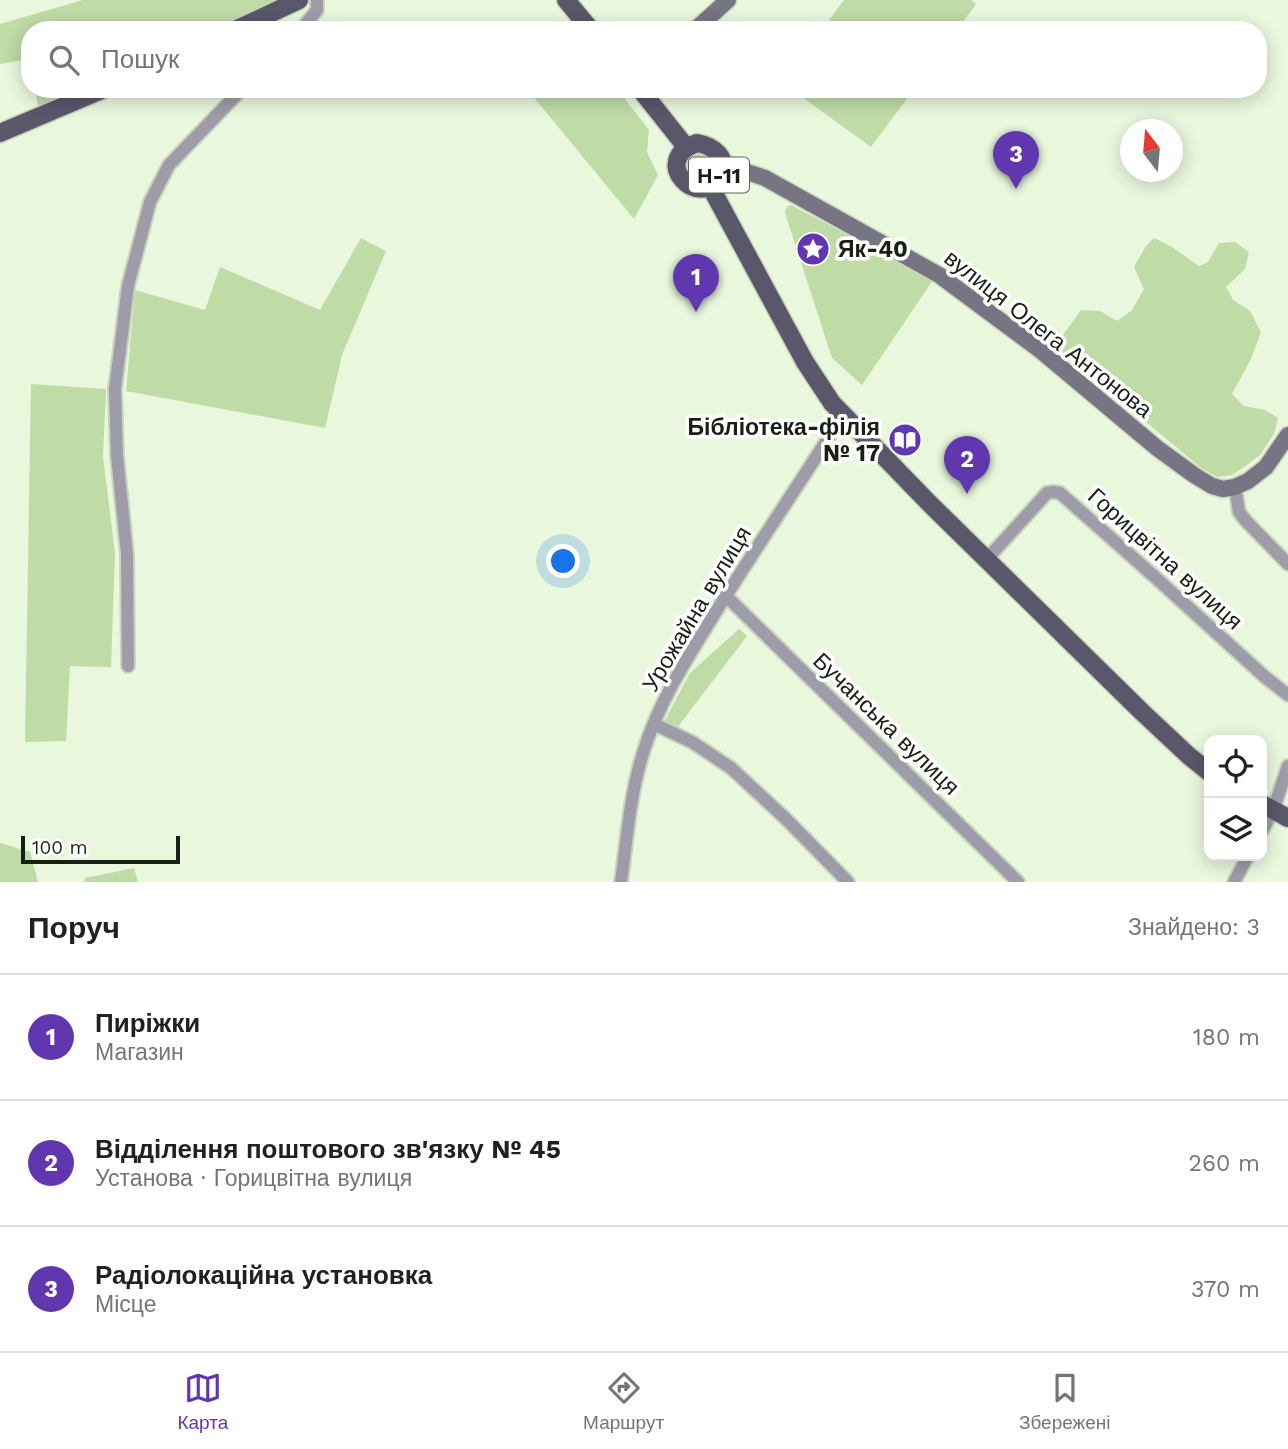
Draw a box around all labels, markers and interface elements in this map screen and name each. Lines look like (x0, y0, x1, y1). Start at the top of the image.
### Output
search box (21, 21, 1267, 98)
icon: search (45, 41, 83, 79)
text: Пошук (101, 44, 179, 74)
north arrow (1120, 119, 1183, 182)
pin: 3 (993, 131, 1039, 189)
road number: Н-11 (689, 158, 749, 192)
place icon: Як-40 (794, 230, 832, 268)
place label: Як-40 (838, 236, 908, 263)
street label: вулиця Олега Антонова (939, 245, 1157, 424)
pin: 1 (673, 254, 719, 312)
place label: Бібліотека-філія № 17 (688, 414, 880, 467)
library icon: Бібліотека-філія № 17 (886, 421, 924, 459)
pin: 2 (944, 436, 990, 494)
street label: Горицвітна вулиця (1082, 483, 1248, 635)
street label: Урожайна вулиця (637, 522, 757, 696)
your location (546, 544, 580, 578)
street label: Бучанська вулиця (807, 647, 965, 801)
map controls (1204, 735, 1267, 861)
button: locate (1204, 735, 1267, 798)
button: layers (1204, 798, 1267, 861)
scale bar (21, 833, 180, 865)
text: 100 m (32, 836, 88, 859)
text: Поруч (28, 910, 120, 945)
text: Знайдено: 3 (1128, 914, 1260, 941)
text: Пиріжки (95, 1008, 200, 1038)
text: 1 (46, 1024, 56, 1051)
text: 180 m (1193, 1024, 1260, 1051)
text: Магазин (95, 1039, 184, 1066)
text: Відділення поштового зв'язку № 45 (95, 1134, 561, 1164)
text: 2 (44, 1150, 58, 1177)
text: 260 m (1189, 1150, 1260, 1177)
text: Установа · Горицвітна вулиця (95, 1165, 412, 1192)
text: Радіолокаційна установка (95, 1260, 432, 1290)
text: 3 (44, 1276, 58, 1303)
text: 370 m (1191, 1276, 1260, 1303)
text: Місце (95, 1291, 156, 1318)
tab: Карта (177, 1369, 228, 1434)
tab: Маршрут (583, 1369, 664, 1434)
tab: Збережені (1019, 1369, 1111, 1434)

